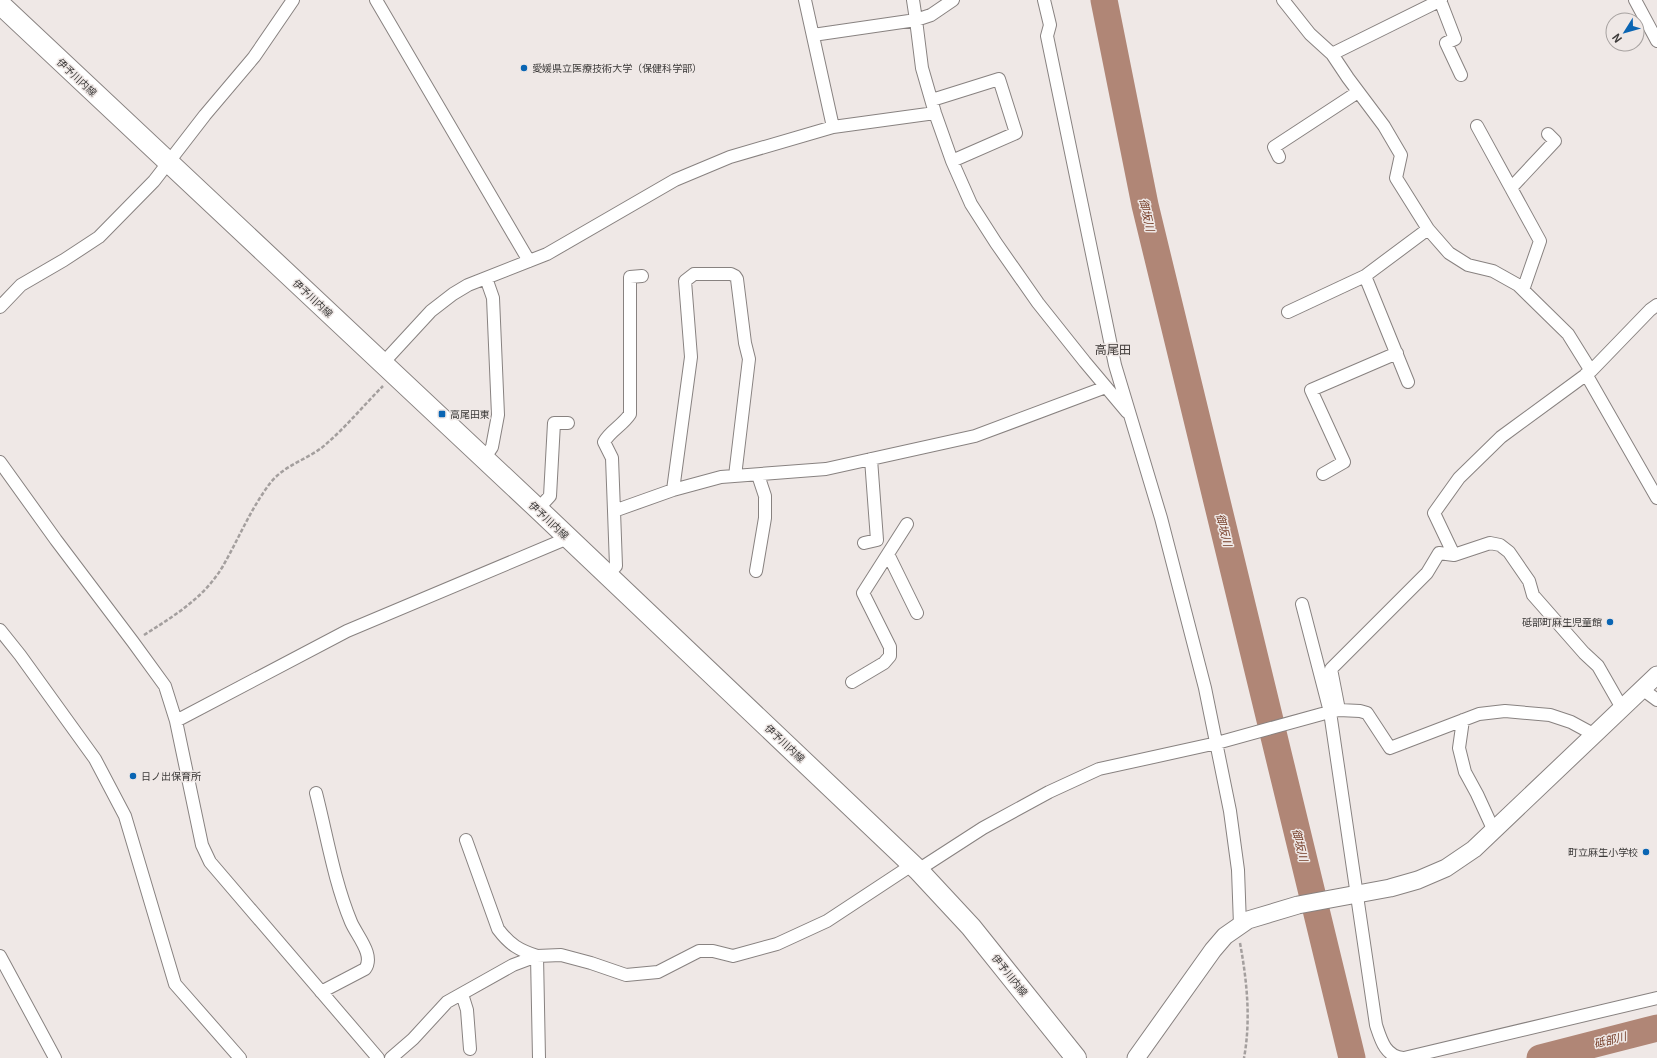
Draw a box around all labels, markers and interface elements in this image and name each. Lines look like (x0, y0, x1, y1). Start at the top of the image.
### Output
north arrow (1605, 12, 1645, 52)
text: N (1607, 31, 1625, 47)
street label: 伊予川内線 (54, 54, 101, 99)
place label: 愛媛県立医療技術大学（保健科学部） (532, 60, 702, 75)
marker: 愛媛県立医療技術大学（保健科学部） (519, 63, 529, 73)
water label: 御坂川 (1136, 197, 1160, 234)
street label: 伊予川内線 (290, 275, 337, 320)
district label: 高尾田 (1095, 340, 1131, 357)
place label: 高尾田東 (450, 406, 490, 421)
marker: 高尾田東 (437, 409, 447, 419)
street label: 伊予川内線 (526, 497, 573, 542)
water label: 御坂川 (1213, 512, 1237, 549)
place label: 砥部町麻生児童館 (1522, 614, 1602, 629)
marker: 砥部町麻生児童館 (1605, 617, 1615, 627)
street label: 伊予川内線 (762, 720, 809, 765)
place label: 日ノ出保育所 (141, 768, 201, 783)
marker: 日ノ出保育所 (128, 771, 138, 781)
water label: 御坂川 (1289, 827, 1313, 864)
place label: 町立麻生小学校 (1568, 844, 1638, 859)
marker: 町立麻生小学校 (1641, 847, 1651, 857)
street label: 伊予川内線 (989, 951, 1032, 999)
water label: 砥部川 (1592, 1027, 1629, 1051)

